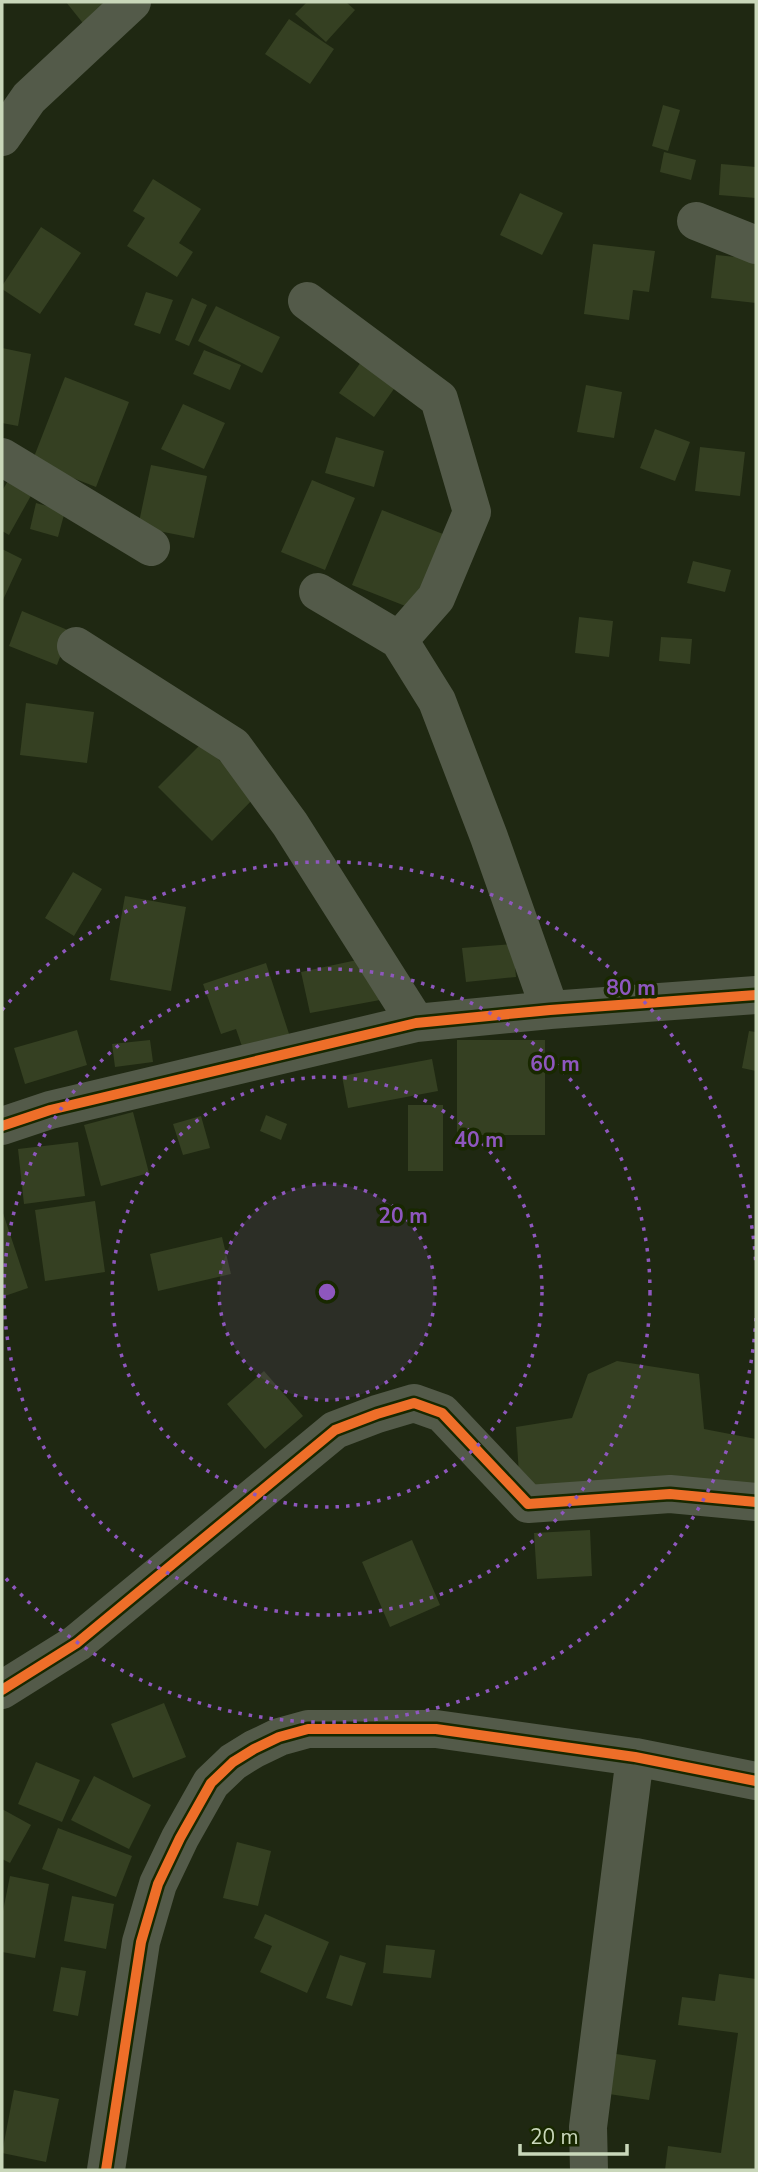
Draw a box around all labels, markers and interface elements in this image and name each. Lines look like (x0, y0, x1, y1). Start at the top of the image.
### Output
text: 80 m (606, 974, 656, 1002)
text: 60 m (530, 1050, 580, 1078)
text: 40 m (454, 1126, 504, 1154)
text: 20 m (378, 1202, 428, 1230)
centre of rings (315, 1280, 339, 1304)
scale bar (520, 2112, 627, 2156)
text: 20 m (530, 2123, 579, 2151)

